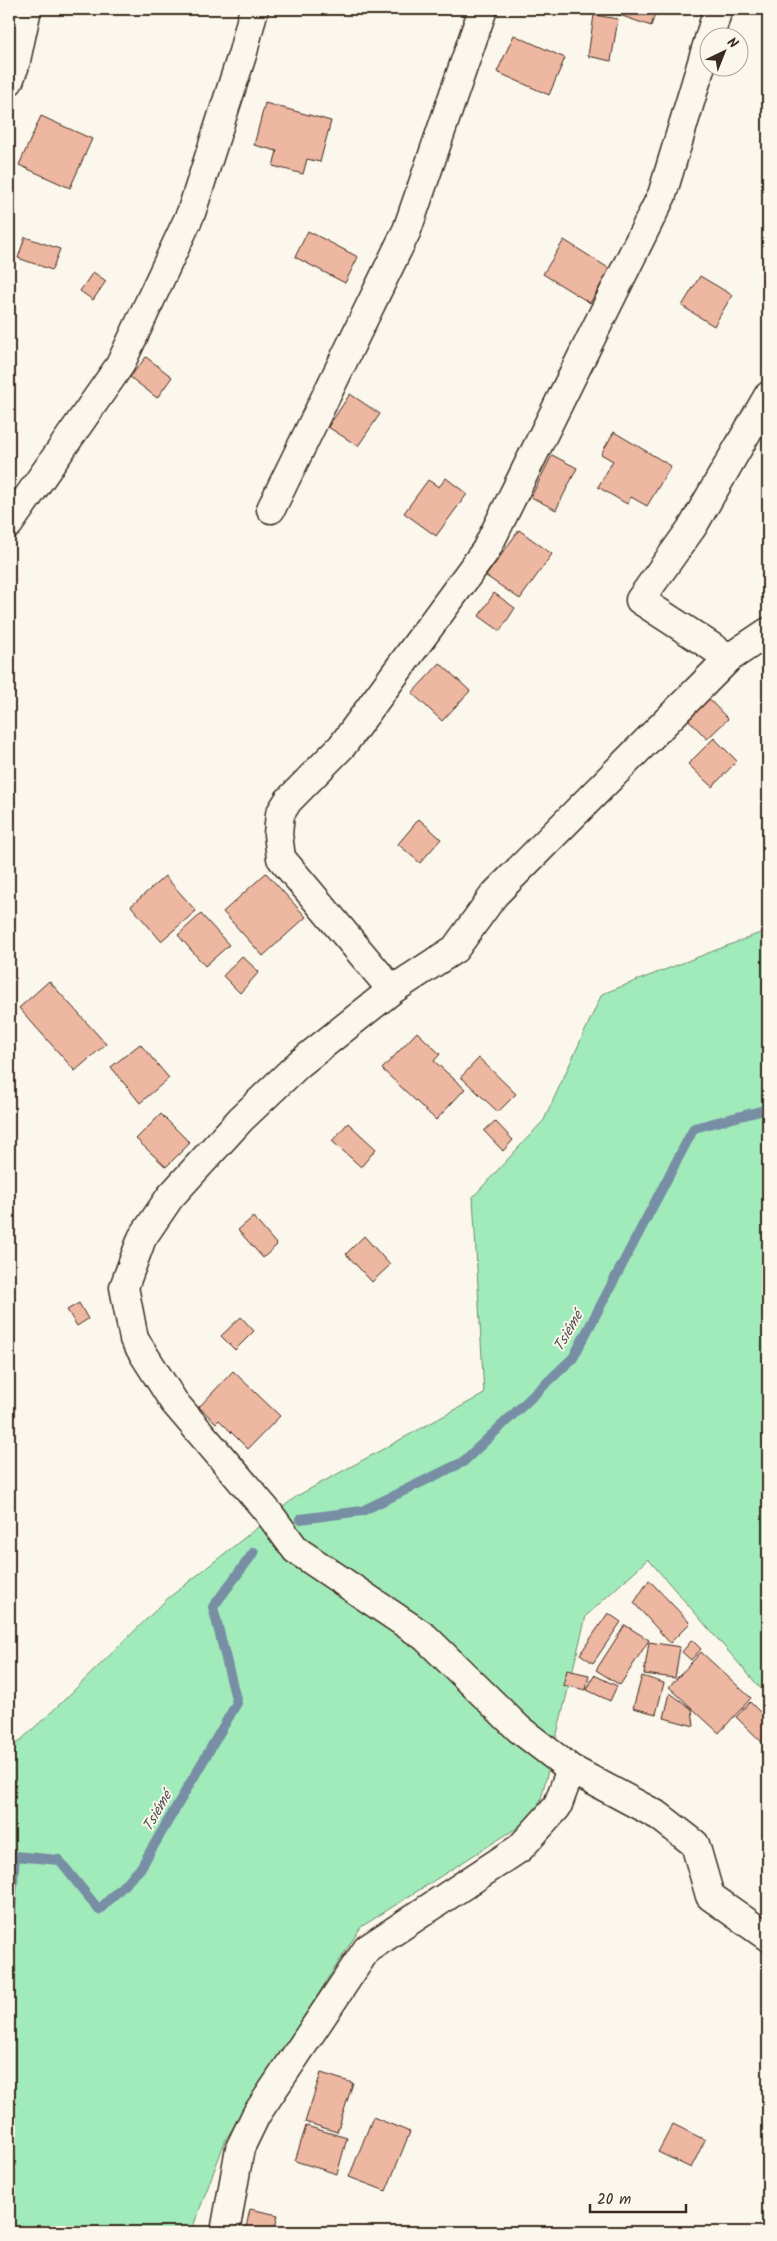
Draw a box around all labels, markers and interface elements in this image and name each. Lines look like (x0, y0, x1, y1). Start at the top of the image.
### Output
north arrow (700, 28, 750, 78)
text: N (721, 32, 743, 54)
water label: Tsiémé (548, 1304, 592, 1356)
water label: Tsiémé (137, 1784, 181, 1836)
scale bar (590, 2181, 686, 2213)
text: 20 m (597, 2188, 631, 2212)

